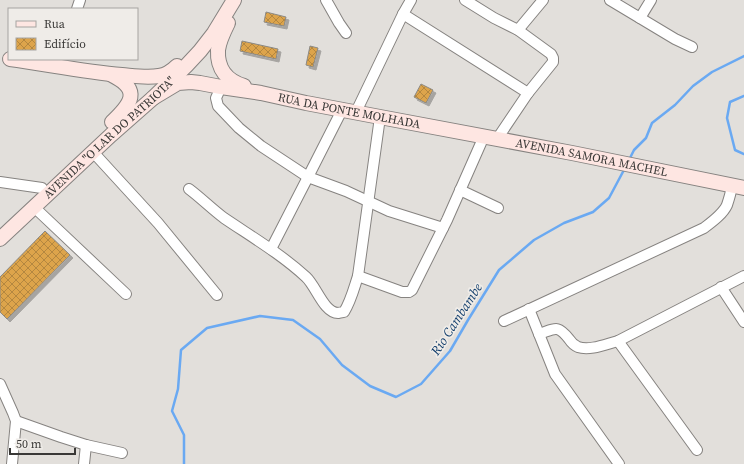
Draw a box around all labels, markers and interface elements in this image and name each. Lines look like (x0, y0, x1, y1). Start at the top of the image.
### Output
legend (8, 8, 138, 60)
text: Rua (44, 16, 66, 32)
text: Edifício (44, 36, 86, 52)
street label: AVENIDA "O LAR DO PATRIOTA" (40, 73, 178, 202)
street label: RUA DA PONTE MOLHADA (276, 89, 422, 132)
street label: AVENIDA SAMORA MACHEL (514, 135, 669, 180)
water label: Rio Cambambe (426, 279, 486, 359)
scale bar (10, 430, 75, 456)
text: 50 m (16, 436, 42, 452)

